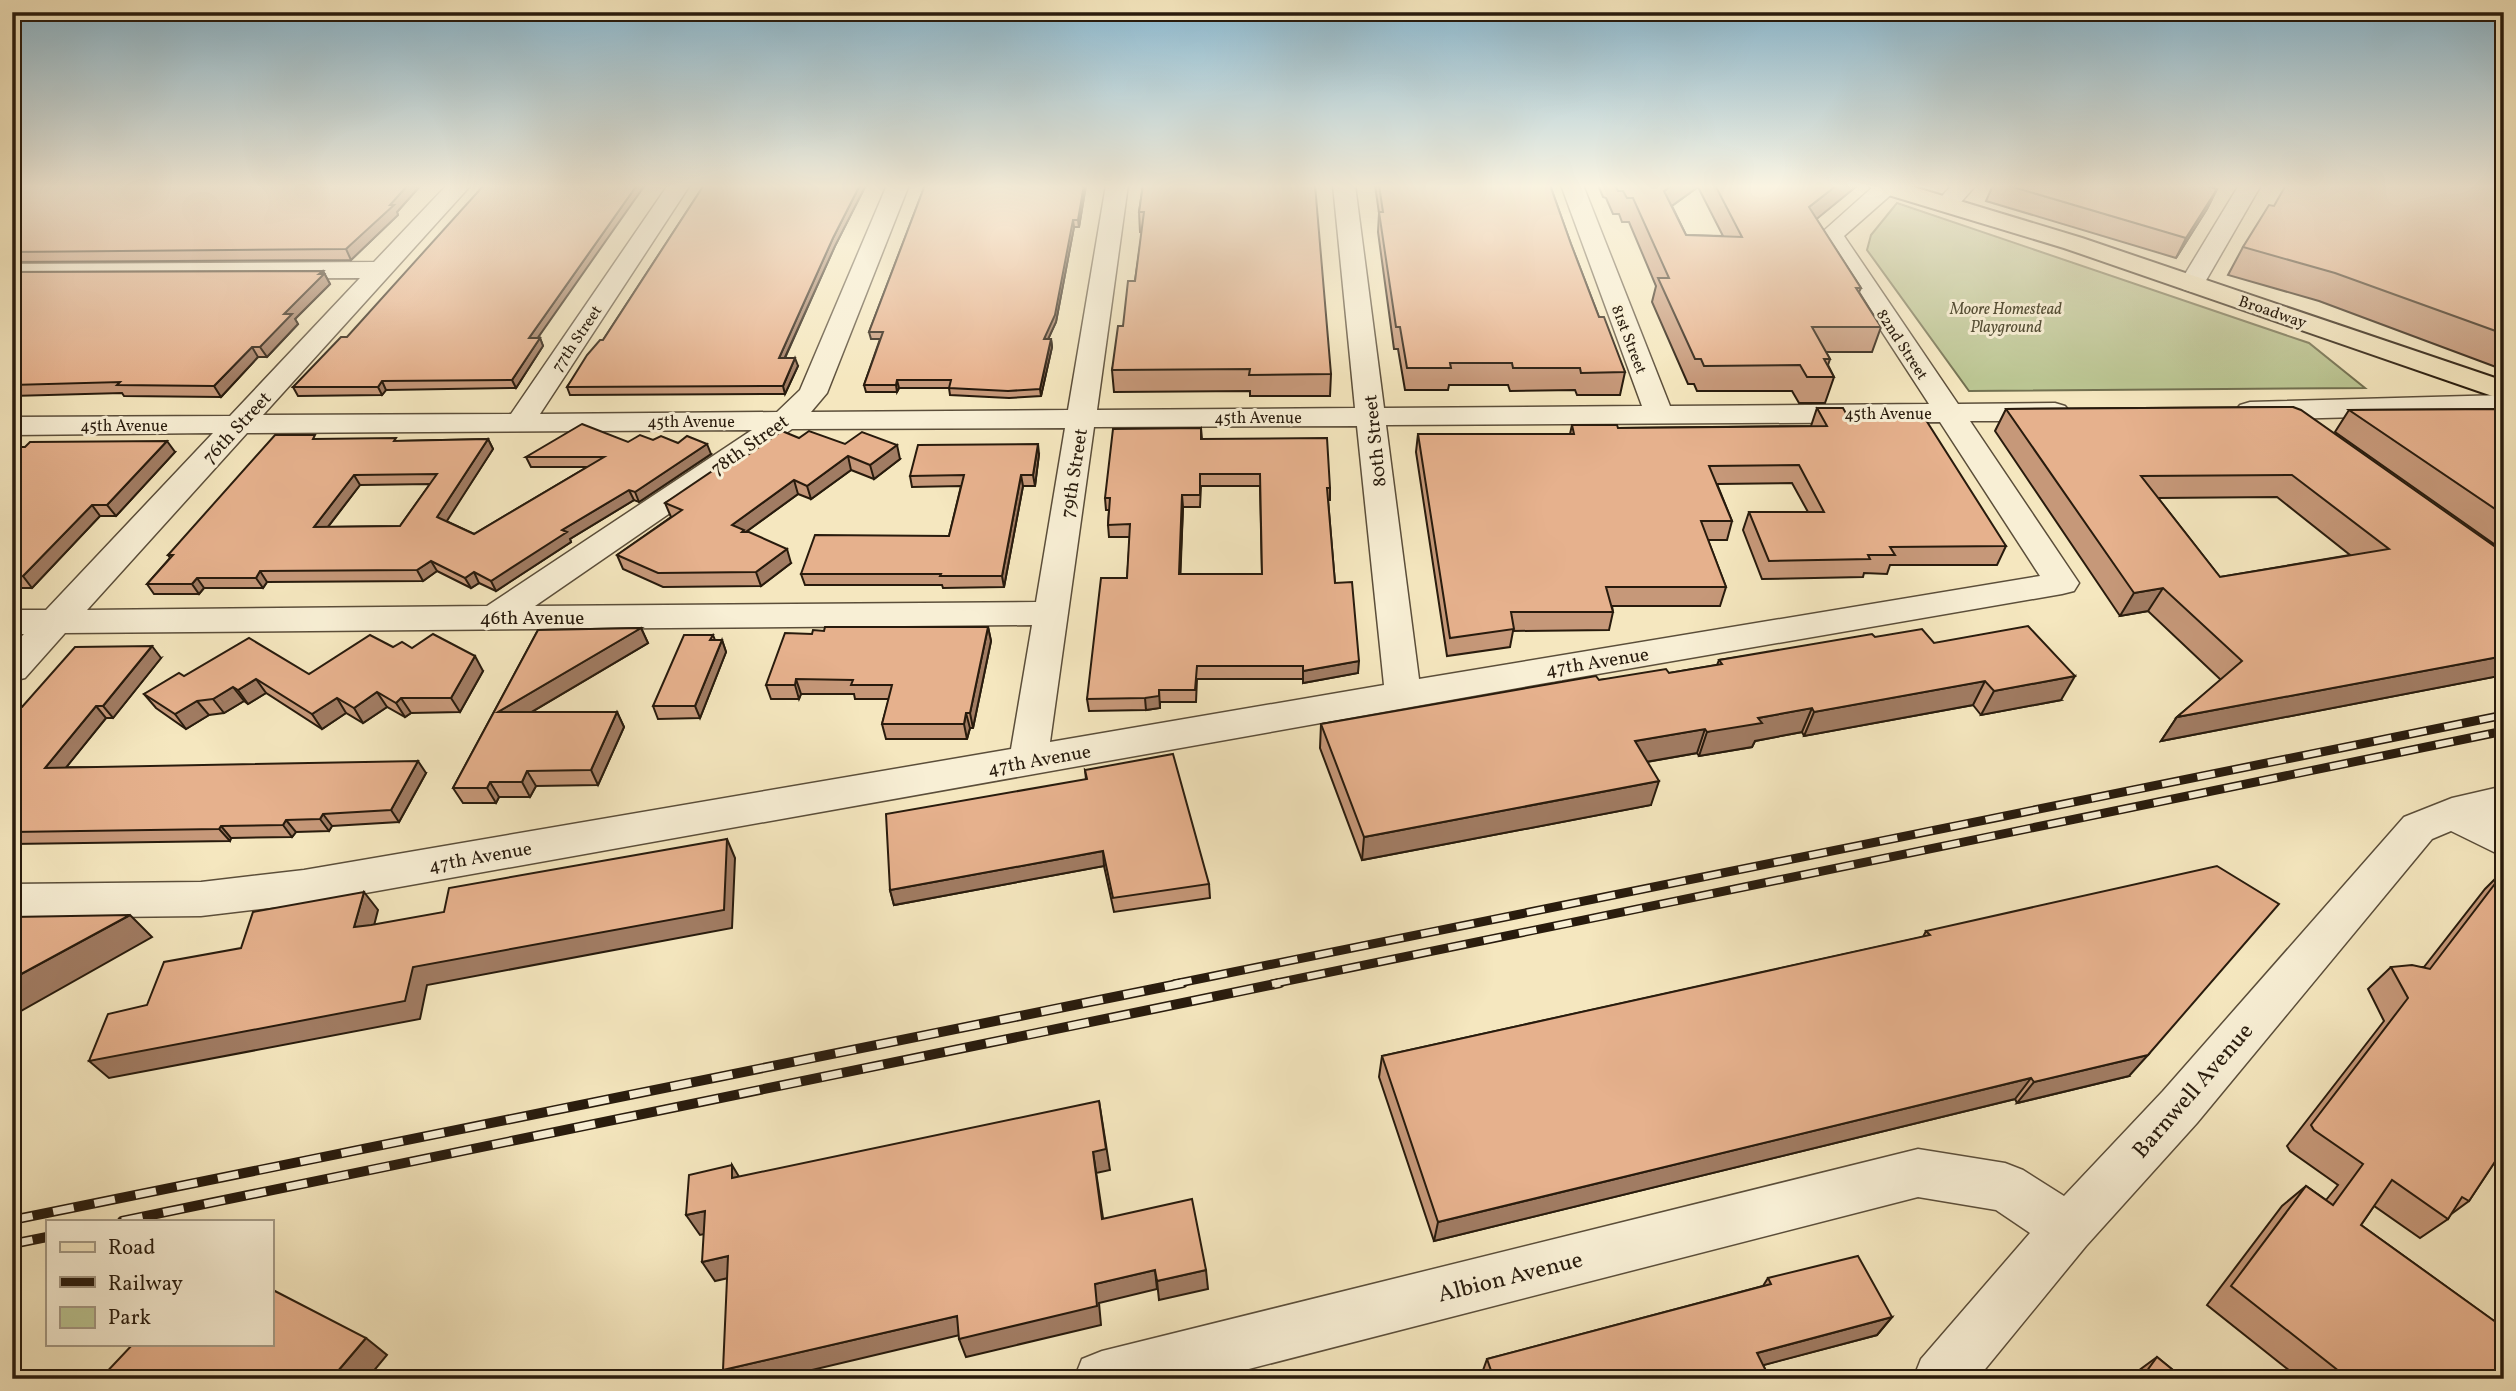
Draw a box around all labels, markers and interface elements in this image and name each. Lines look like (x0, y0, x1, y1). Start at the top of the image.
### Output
street label: Broadway (2235, 291, 2310, 335)
park label: Moore Homestead Playground (1949, 299, 2062, 339)
street label: 77th Street (547, 301, 608, 377)
street label: 81st Street (1605, 302, 1651, 378)
street label: 82nd Street (1870, 305, 1933, 385)
street label: 76th Street (197, 386, 278, 470)
street label: 80th Street (1358, 393, 1394, 488)
street label: 45th Avenue (1844, 404, 1932, 426)
street label: 45th Avenue (1214, 408, 1302, 430)
street label: 78th Street (706, 409, 795, 482)
street label: 45th Avenue (647, 412, 735, 434)
street label: 45th Avenue (80, 416, 168, 438)
street label: 79th Street (1055, 426, 1095, 520)
street label: 46th Avenue (480, 606, 584, 632)
street label: 47th Avenue (1544, 642, 1651, 684)
street label: 47th Avenue (986, 739, 1093, 783)
street label: 47th Avenue (427, 836, 534, 880)
street label: Barnwell Avenue (2126, 1017, 2261, 1166)
legend (46, 1220, 273, 1346)
text: Road (108, 1234, 155, 1263)
street label: Albion Avenue (1435, 1244, 1586, 1311)
text: Railway (108, 1270, 184, 1299)
text: Park (108, 1304, 151, 1333)

